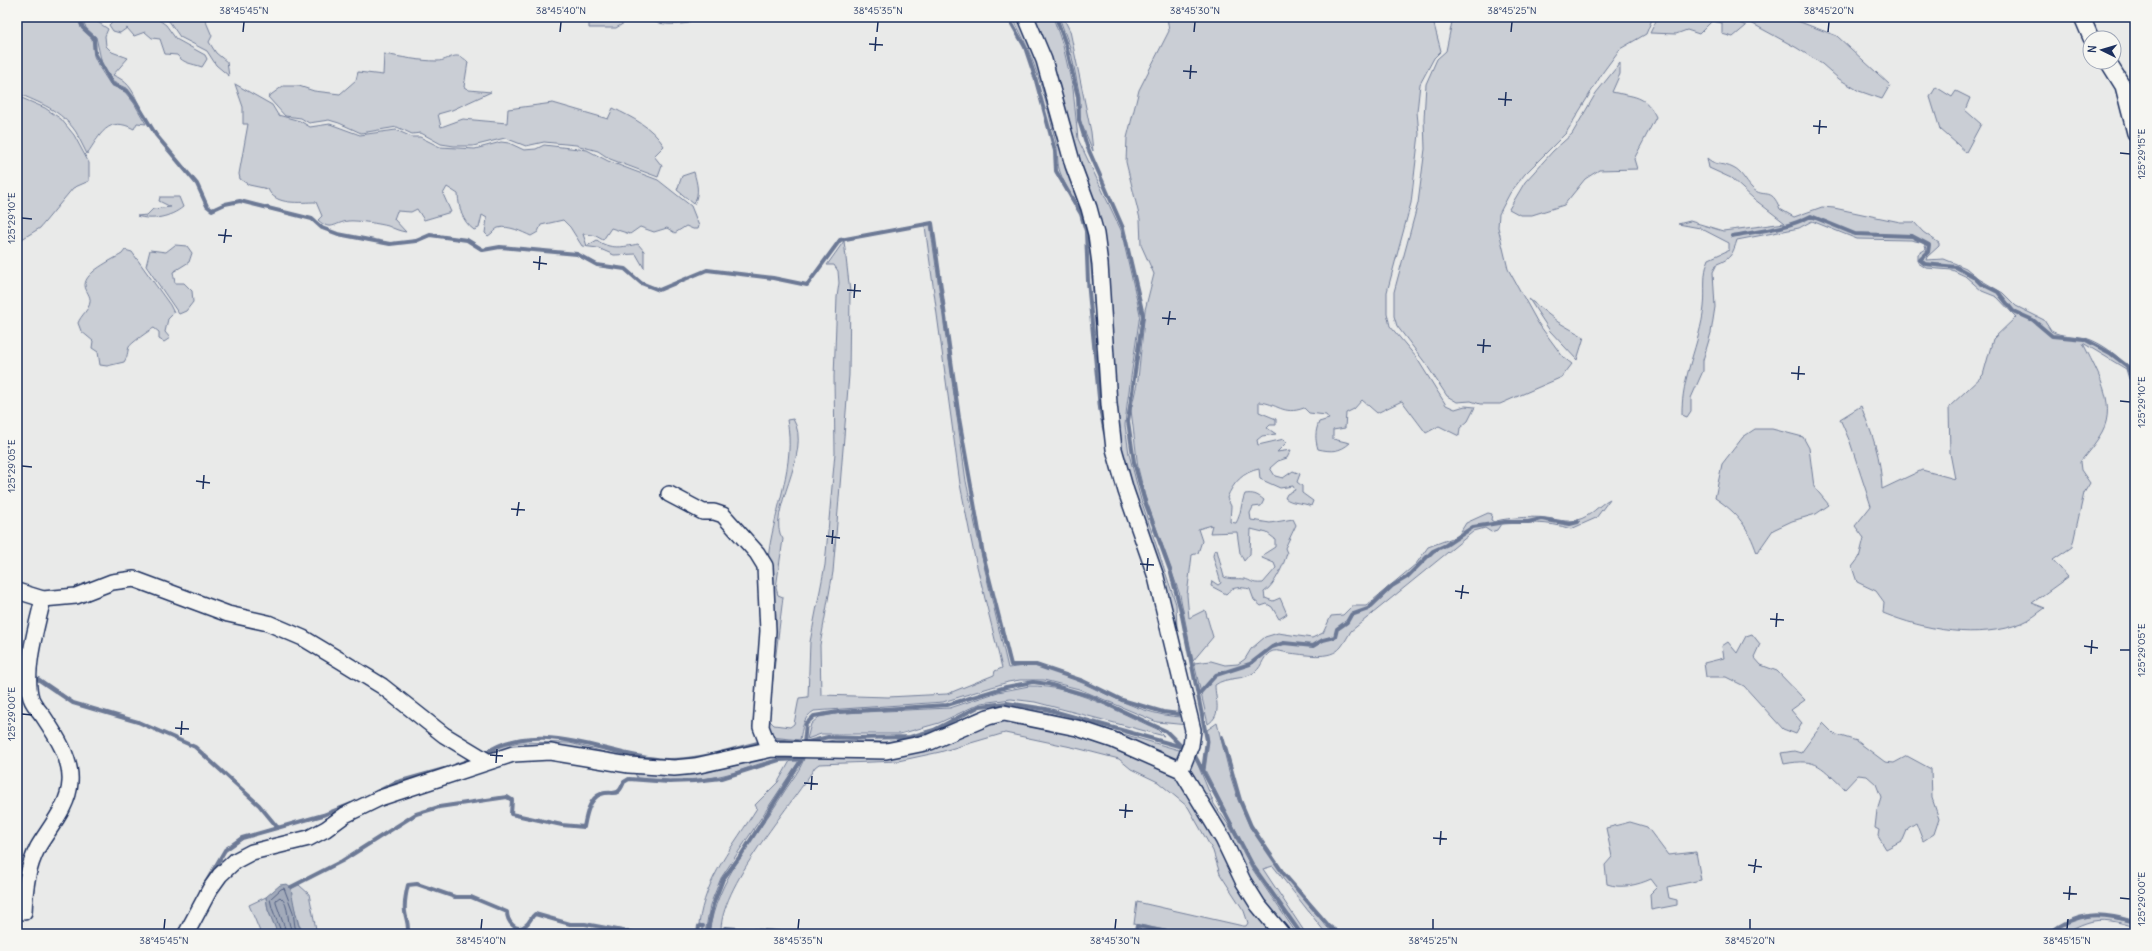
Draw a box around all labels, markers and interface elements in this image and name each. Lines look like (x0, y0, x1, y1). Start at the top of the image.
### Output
text: 38°45'45"N (219, 4, 269, 17)
text: 38°45'40"N (536, 4, 586, 17)
text: 38°45'35"N (853, 4, 903, 17)
text: 38°45'30"N (1170, 4, 1220, 17)
text: 38°45'25"N (1487, 4, 1537, 17)
text: 38°45'20"N (1804, 4, 1854, 17)
north arrow (2082, 30, 2122, 70)
text: N (2085, 45, 2099, 54)
text: 125°29'15"E (2135, 129, 2148, 179)
text: 125°29'10"E (5, 192, 18, 244)
text: 125°29'10"E (2135, 376, 2148, 428)
text: 125°29'05"E (5, 439, 18, 493)
text: 125°29'05"E (2135, 623, 2148, 677)
text: 125°29'00"E (5, 687, 18, 741)
text: 125°29'00"E (2135, 872, 2148, 926)
text: 38°45'45"N (139, 934, 189, 947)
text: 38°45'40"N (456, 934, 506, 947)
text: 38°45'35"N (773, 934, 823, 947)
text: 38°45'30"N (1090, 934, 1140, 947)
text: 38°45'25"N (1408, 934, 1458, 947)
text: 38°45'20"N (1725, 934, 1775, 947)
text: 38°45'15"N (2043, 934, 2091, 947)

